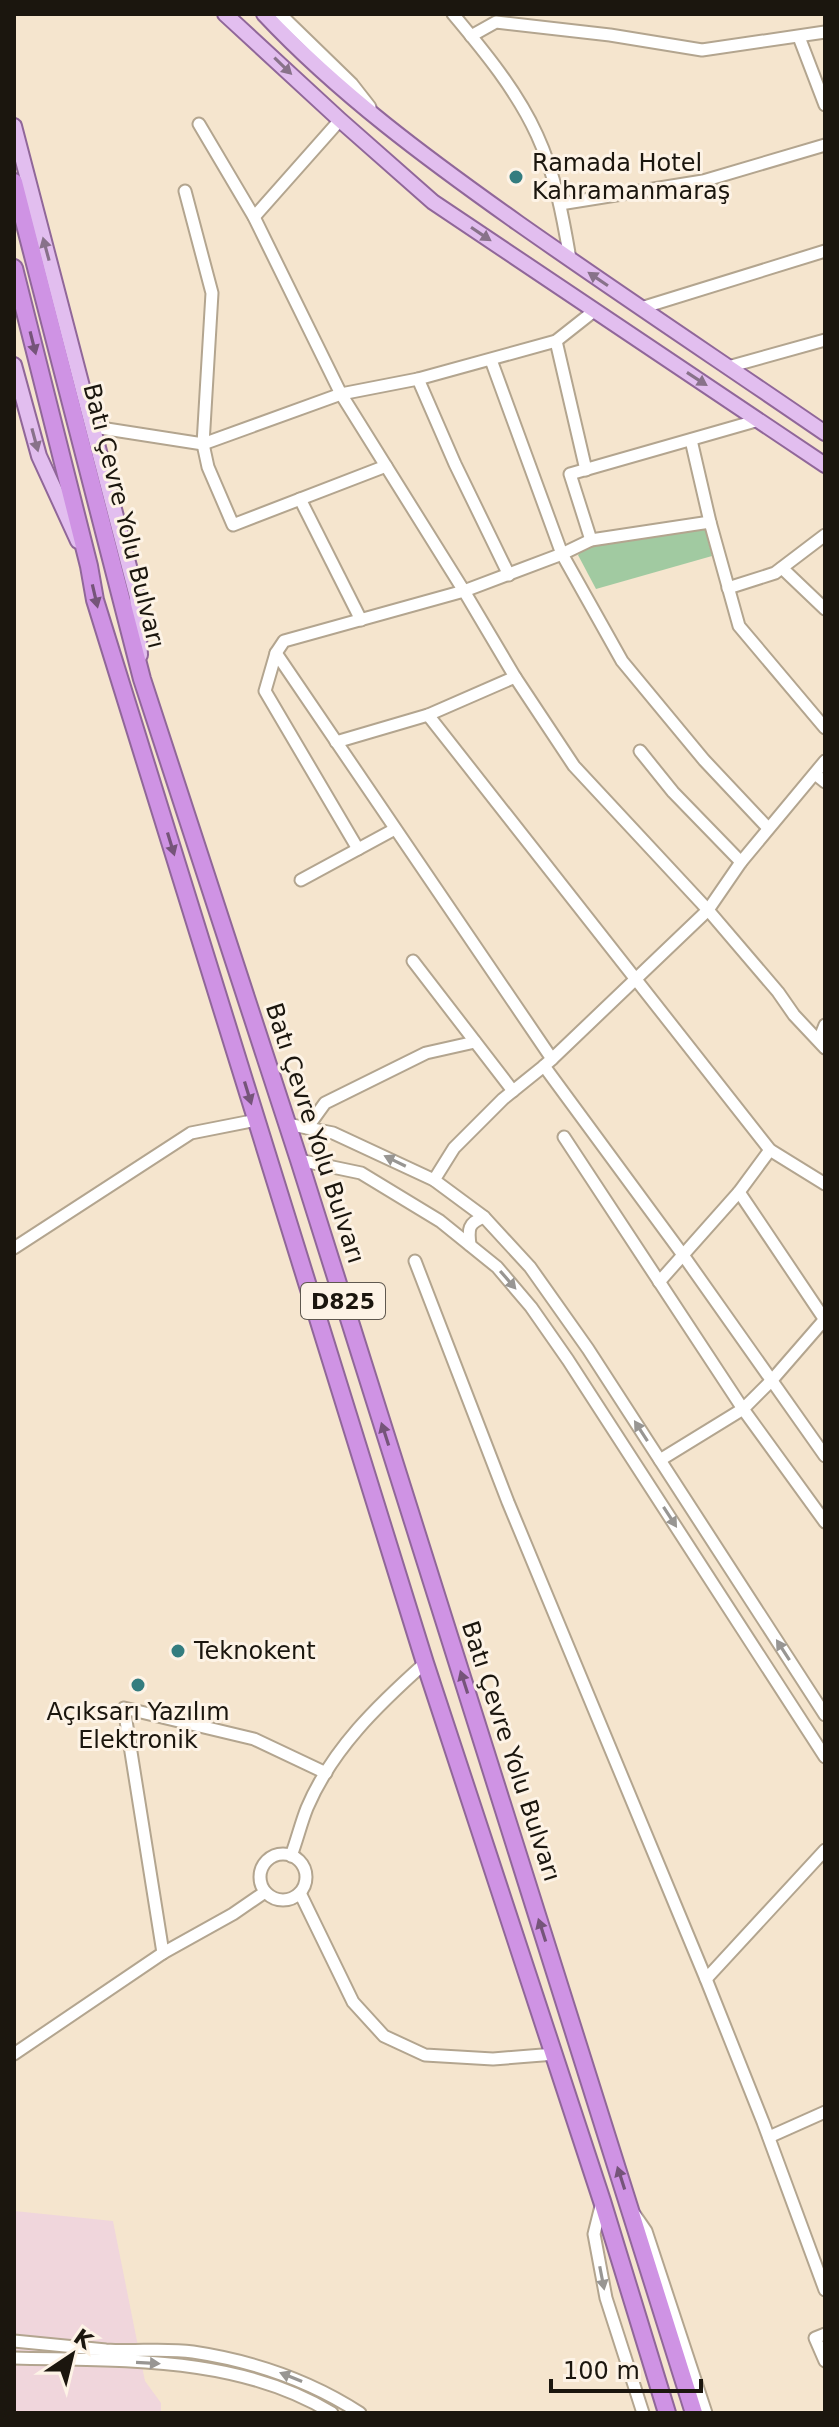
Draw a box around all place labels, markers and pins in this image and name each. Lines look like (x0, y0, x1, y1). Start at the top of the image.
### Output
place label: Ramada Hotel Kahramanmaraş (532, 149, 730, 205)
marker: Ramada Hotel Kahramanmaraş (507, 168, 525, 186)
place label: Teknokent (193, 1637, 316, 1665)
marker: Teknokent (169, 1642, 187, 1660)
marker: Açıksarı Yazılım Elektronik (129, 1676, 147, 1694)
place label: Açıksarı Yazılım Elektronik (46, 1698, 230, 1754)

